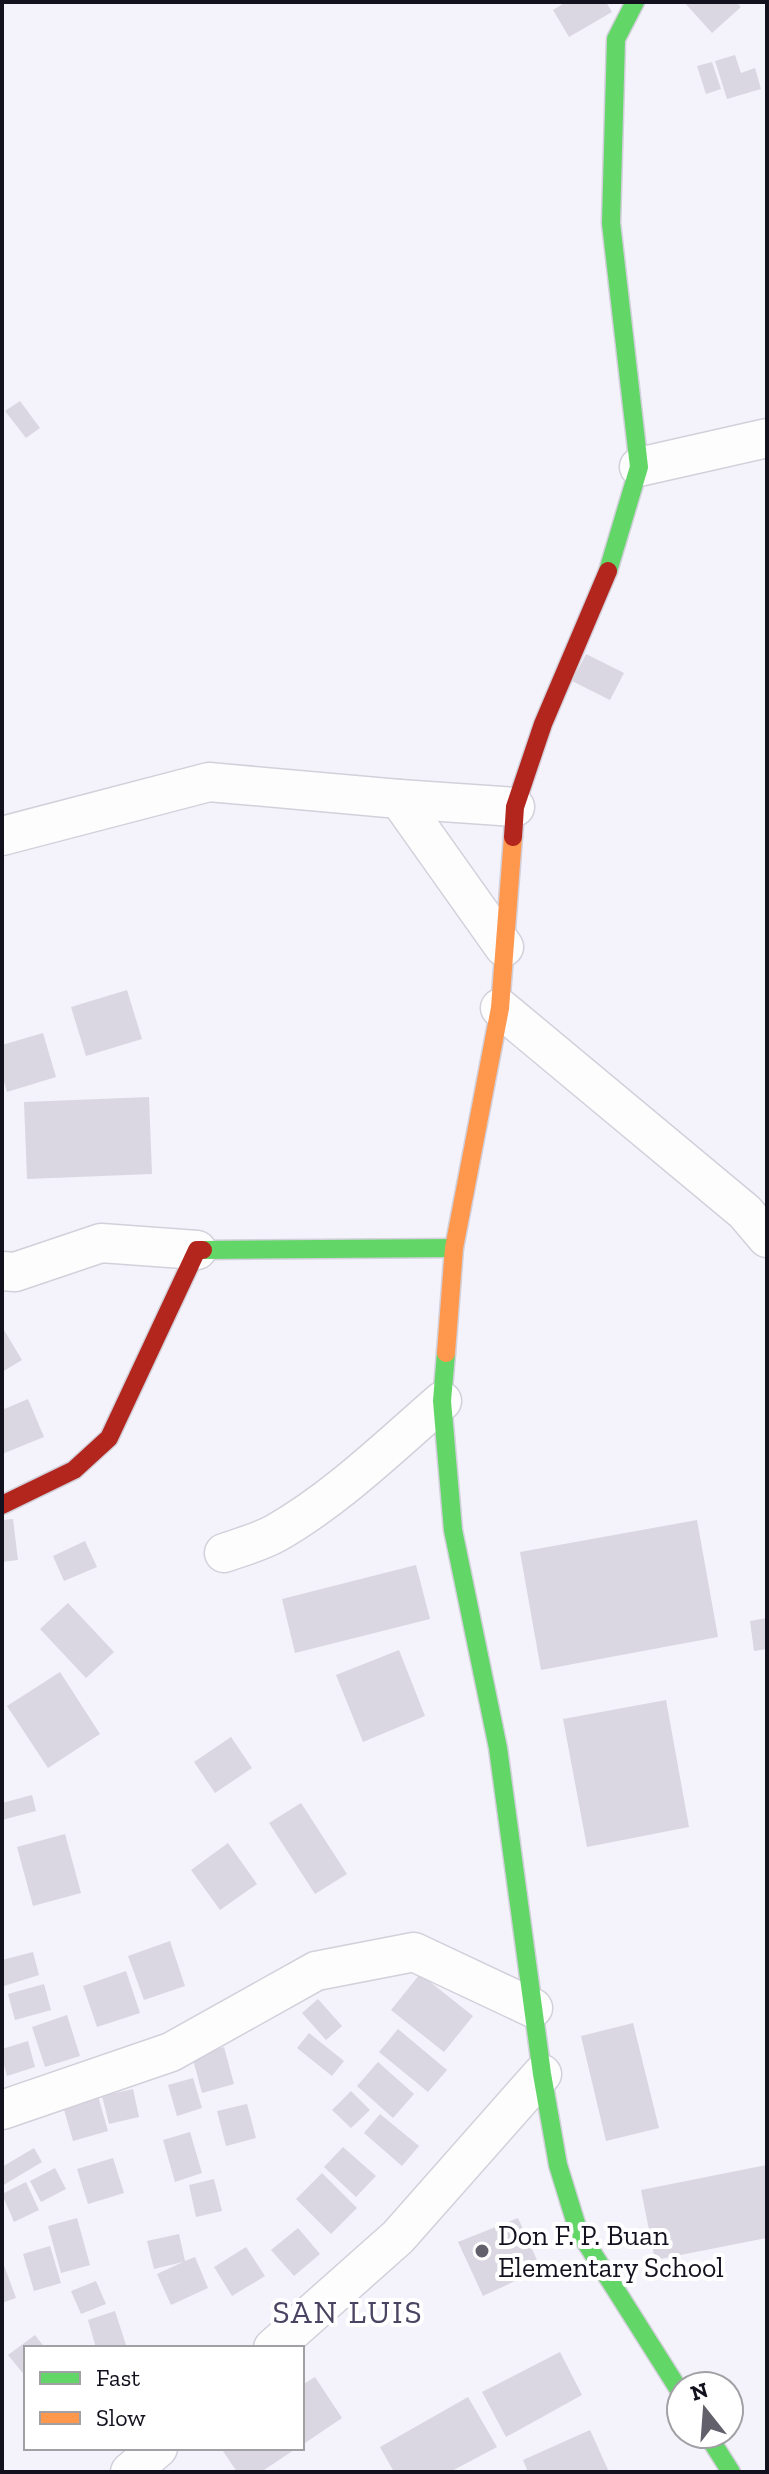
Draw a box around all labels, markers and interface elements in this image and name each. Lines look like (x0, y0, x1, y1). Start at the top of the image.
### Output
place label: Don F. P. Buan Elementary School (498, 2219, 724, 2284)
marker: Don F. P. Buan Elementary School (473, 2242, 491, 2260)
district label: SAN LUIS (272, 2293, 424, 2331)
legend (24, 2346, 304, 2450)
text: Fast (96, 2363, 140, 2392)
north arrow (665, 2370, 745, 2450)
text: N (687, 2376, 712, 2407)
text: Slow (96, 2403, 146, 2432)

